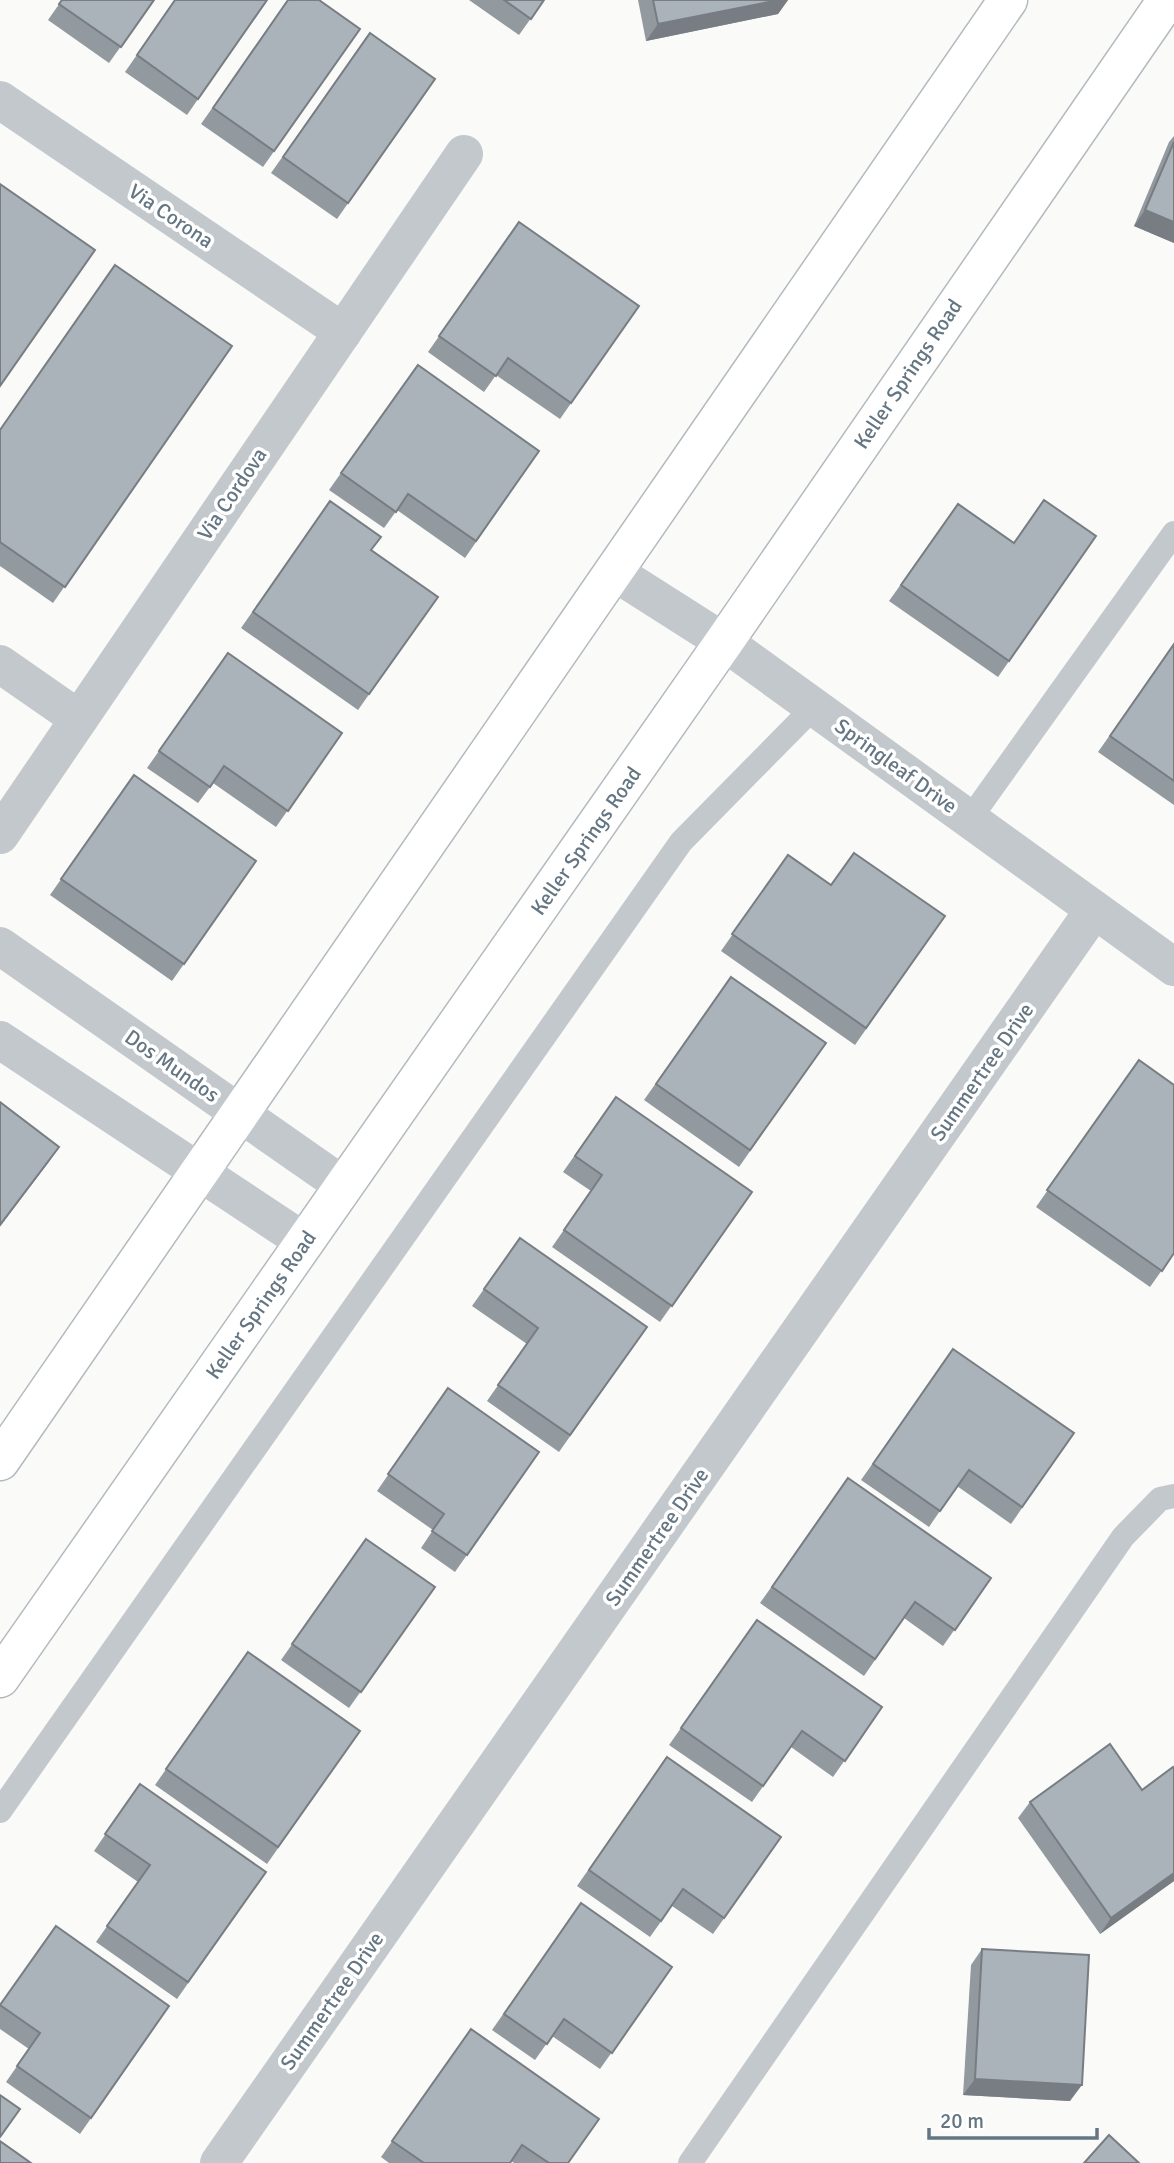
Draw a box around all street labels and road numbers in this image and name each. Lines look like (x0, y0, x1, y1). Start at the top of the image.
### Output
street label: Via Corona (124, 178, 218, 254)
street label: Keller Springs Road (848, 294, 968, 454)
street label: Via Cordova (192, 443, 272, 545)
street label: Springleaf Drive (830, 713, 962, 819)
street label: Keller Springs Road (525, 762, 647, 920)
street label: Summertree Drive (925, 998, 1039, 1146)
street label: Dos Mundos (120, 1024, 224, 1108)
street label: Keller Springs Road (200, 1226, 322, 1384)
street label: Summertree Drive (600, 1463, 714, 1611)
street label: Summertree Drive (275, 1927, 389, 2075)

